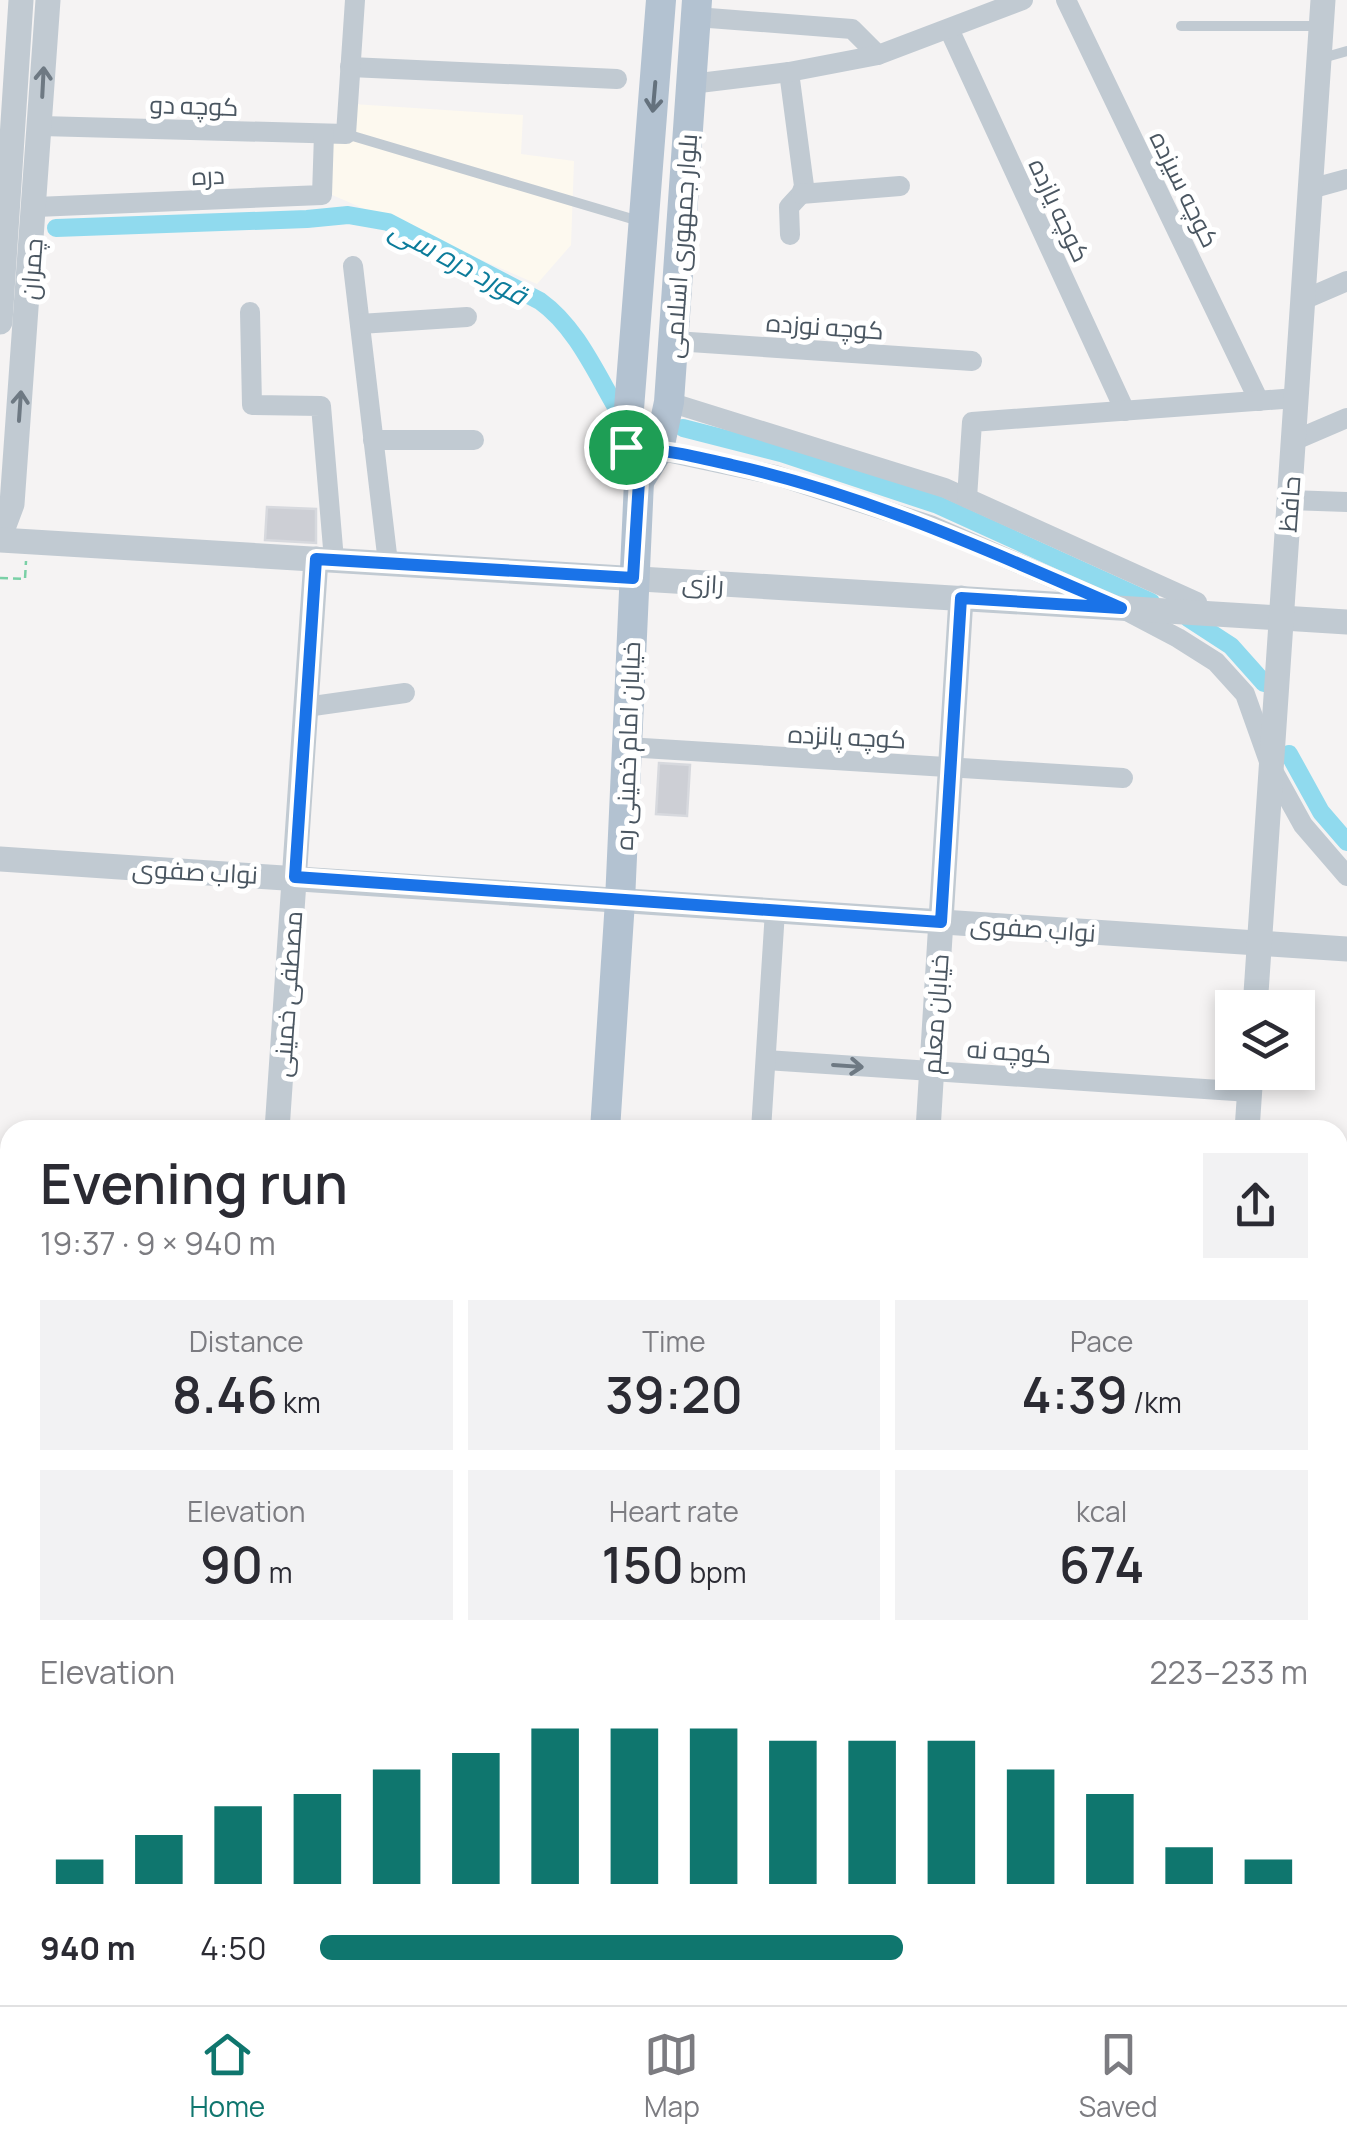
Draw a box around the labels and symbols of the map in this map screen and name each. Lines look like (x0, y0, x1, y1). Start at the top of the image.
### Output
one-way arrow (34, 66, 53, 98)
one-way arrow (645, 81, 664, 113)
street label: کوچه دو (149, 86, 239, 124)
street label: کوچه سیزده (1142, 125, 1228, 253)
street label: بلوار جمهوری اسلامی (655, 132, 705, 360)
street label: کوچه یازده (1021, 152, 1099, 268)
street label: دره (190, 157, 226, 193)
water label: قورد دره سی (384, 209, 536, 314)
street label: چمران (11, 237, 51, 301)
street label: کوچه نوزده (765, 304, 885, 348)
one-way arrow (11, 390, 30, 422)
pin (584, 405, 669, 490)
street label: حافظ (1270, 475, 1308, 533)
street label: رازی (681, 564, 725, 602)
street label: خیابان امام خمینی ره (606, 641, 649, 851)
street label: کوچه پانزده (787, 715, 907, 757)
street label: نواب صفوی (131, 850, 259, 892)
street label: نواب صفوی (969, 906, 1097, 950)
street label: مصطفی خمینی (264, 910, 310, 1078)
street label: خیابان معلم (913, 953, 958, 1075)
street label: کوچه نه (966, 1031, 1052, 1071)
one-way arrow (832, 1056, 864, 1075)

